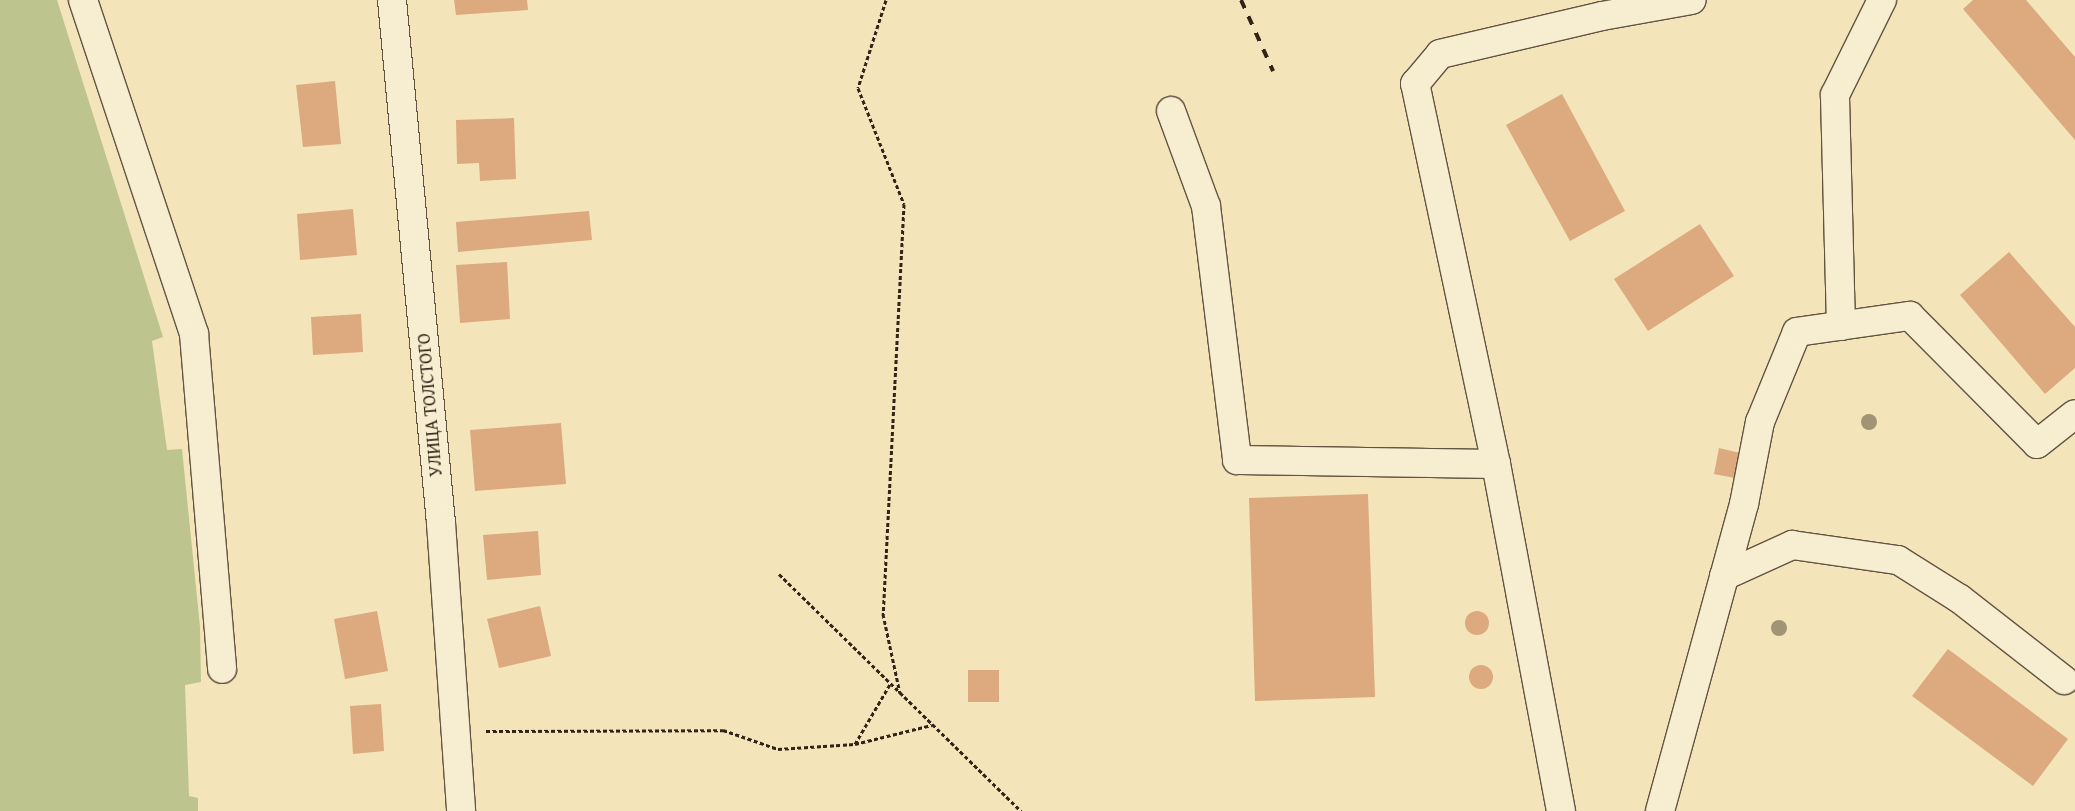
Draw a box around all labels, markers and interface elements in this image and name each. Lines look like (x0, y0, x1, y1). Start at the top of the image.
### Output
street label: УЛИЦА ТОЛСТОГО (413, 332, 447, 478)

